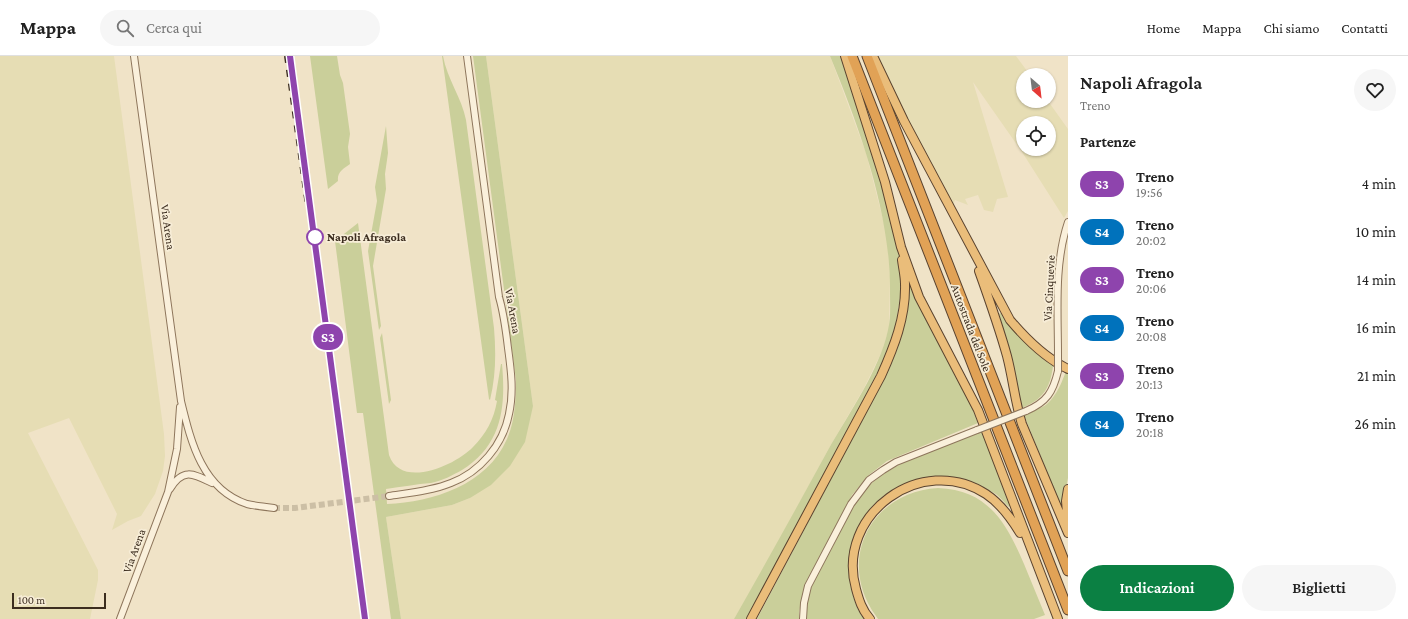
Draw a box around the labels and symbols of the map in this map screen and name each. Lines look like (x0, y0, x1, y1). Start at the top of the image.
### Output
north arrow (1016, 68, 1056, 108)
street label: Via Arena (158, 203, 178, 251)
marker: Napoli Afragola (306, 228, 324, 246)
place label: Napoli Afragola (327, 230, 406, 244)
street label: Via Cinquevie (1040, 255, 1058, 321)
street label: Autostrada del Sole (948, 282, 994, 374)
street label: Via Arena (502, 287, 524, 335)
line badge: S3 (310, 324, 346, 350)
street label: Via Arena (120, 527, 149, 575)
scale bar (12, 591, 106, 610)

